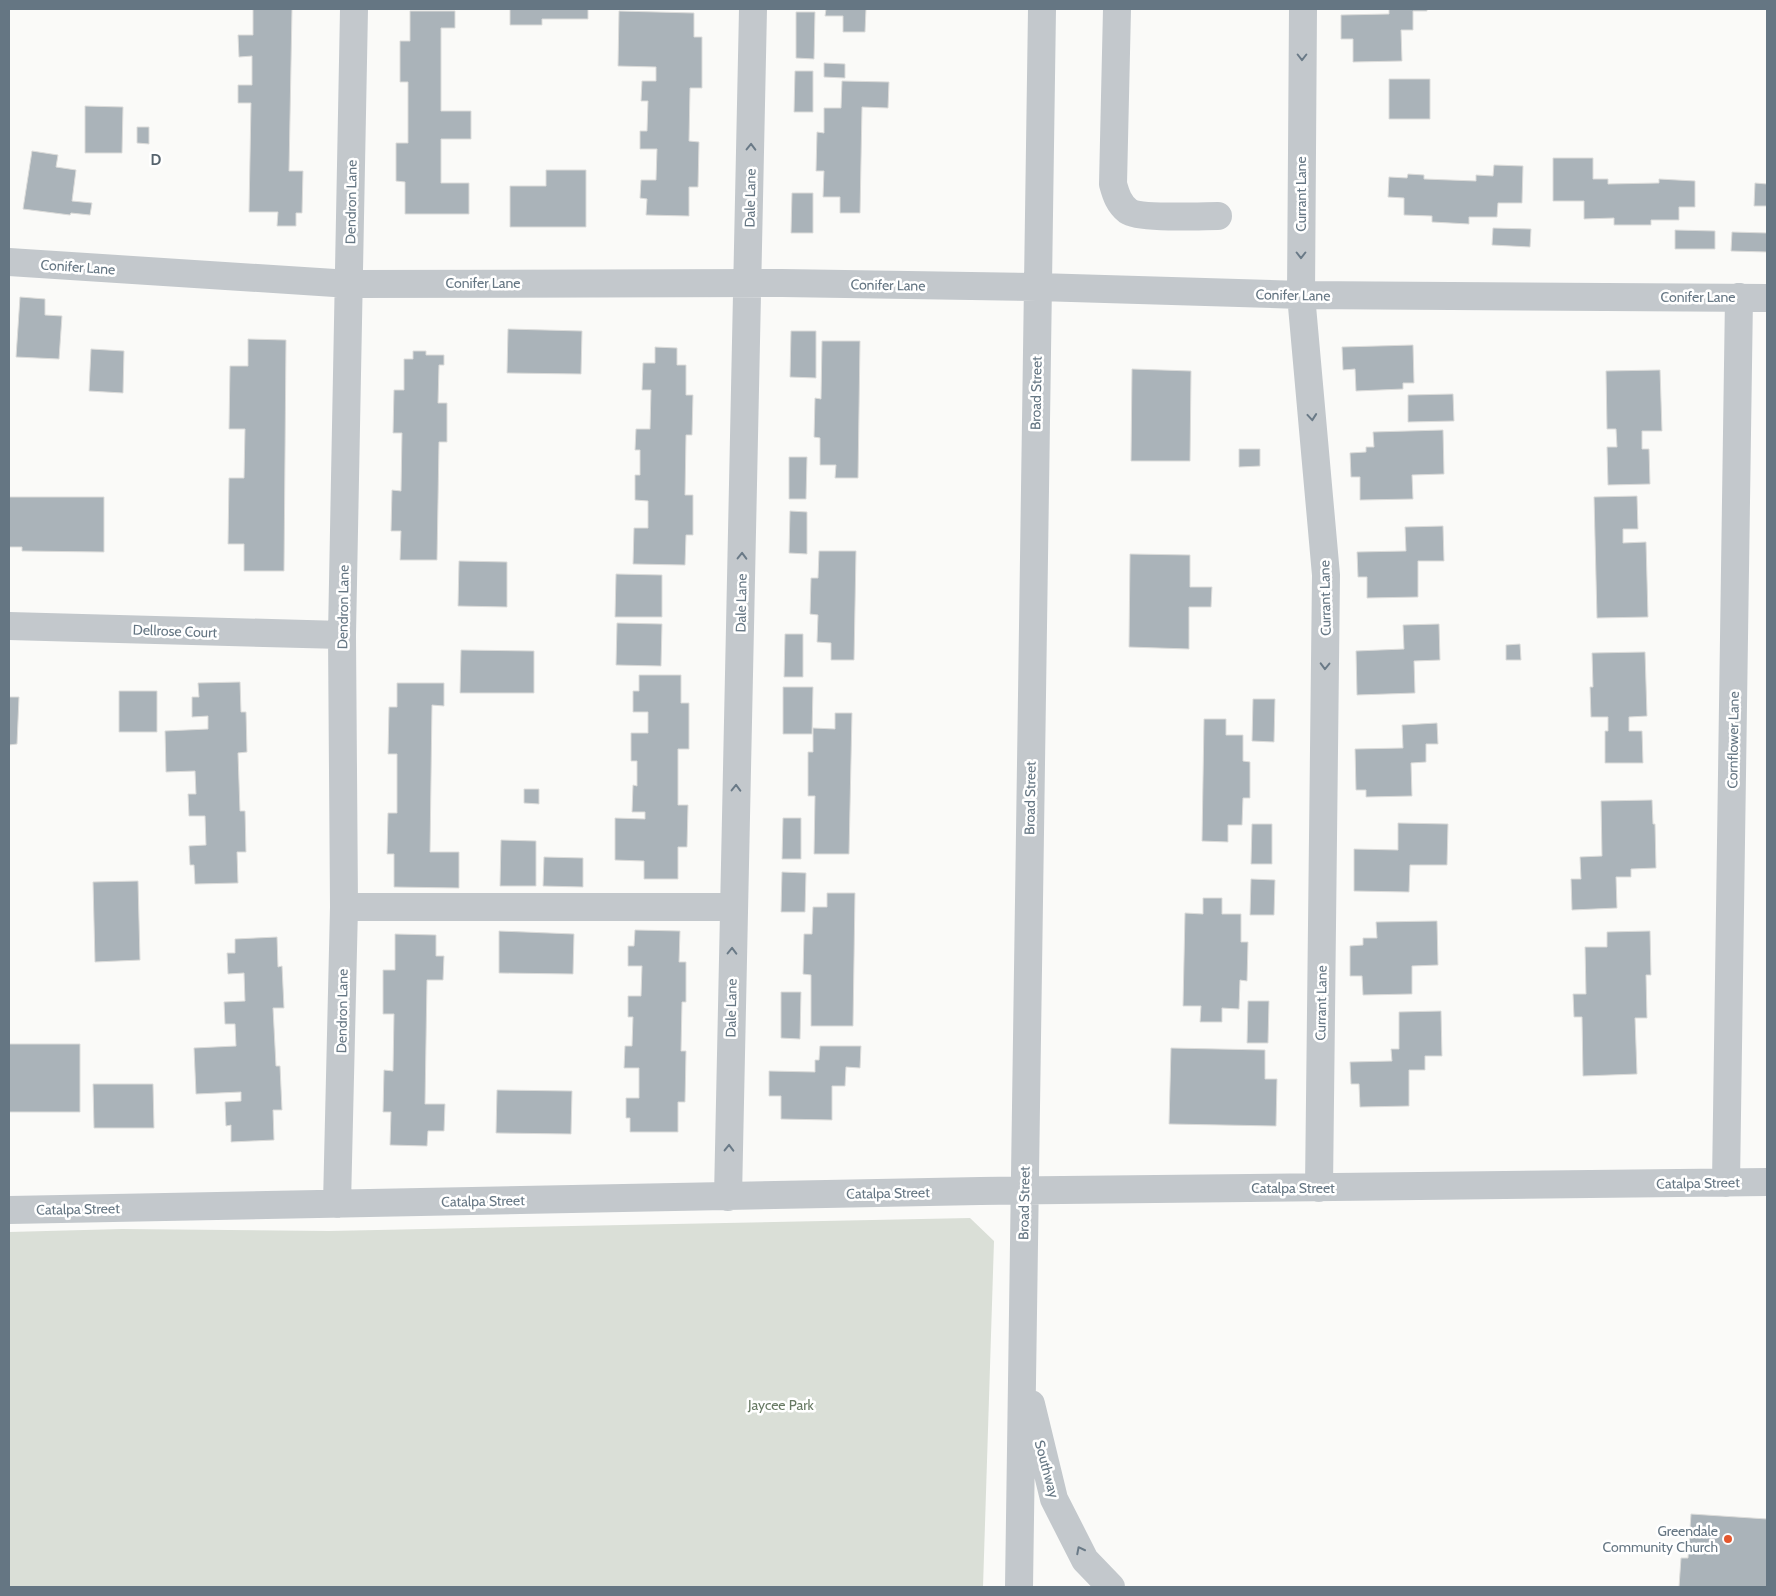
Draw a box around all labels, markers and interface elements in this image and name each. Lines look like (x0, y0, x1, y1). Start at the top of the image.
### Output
one-way arrow (1297, 54, 1307, 62)
one-way arrow (745, 143, 756, 151)
district label: D (151, 151, 162, 169)
street label: Currant Lane (1292, 156, 1310, 232)
street label: Dendron Lane (341, 160, 361, 244)
street label: Dale Lane (740, 168, 760, 228)
one-way arrow (1296, 252, 1306, 259)
street label: Conifer Lane (40, 255, 116, 279)
street label: Conifer Lane (446, 274, 520, 292)
street label: Conifer Lane (850, 275, 926, 295)
street label: Conifer Lane (1255, 285, 1331, 305)
street label: Conifer Lane (1661, 288, 1735, 306)
street label: Broad Street (1026, 356, 1046, 430)
one-way arrow (1306, 413, 1317, 421)
one-way arrow (736, 552, 747, 560)
street label: Currant Lane (1315, 560, 1335, 636)
street label: Dendron Lane (333, 565, 353, 649)
street label: Dale Lane (731, 573, 751, 633)
street label: Dellrose Court (132, 621, 218, 641)
one-way arrow (1320, 663, 1330, 671)
street label: Cornflower Lane (1723, 691, 1743, 789)
street label: Broad Street (1020, 761, 1040, 835)
one-way arrow (731, 784, 741, 792)
one-way arrow (727, 946, 737, 954)
street label: Currant Lane (1311, 965, 1331, 1041)
street label: Dendron Lane (332, 969, 352, 1053)
street label: Dale Lane (721, 978, 741, 1038)
one-way arrow (724, 1144, 734, 1152)
street label: Broad Street (1014, 1166, 1034, 1240)
street label: Catalpa Street (1656, 1173, 1740, 1193)
street label: Catalpa Street (1251, 1179, 1335, 1197)
street label: Catalpa Street (846, 1183, 930, 1203)
street label: Catalpa Street (441, 1191, 525, 1211)
street label: Catalpa Street (36, 1199, 120, 1219)
park label: Jaycee Park (747, 1396, 815, 1414)
street label: Southway (1031, 1438, 1063, 1500)
place label: Greendale Community Church (1603, 1522, 1718, 1556)
marker: Greendale Community Church (1722, 1533, 1734, 1545)
one-way arrow (1076, 1546, 1086, 1555)

